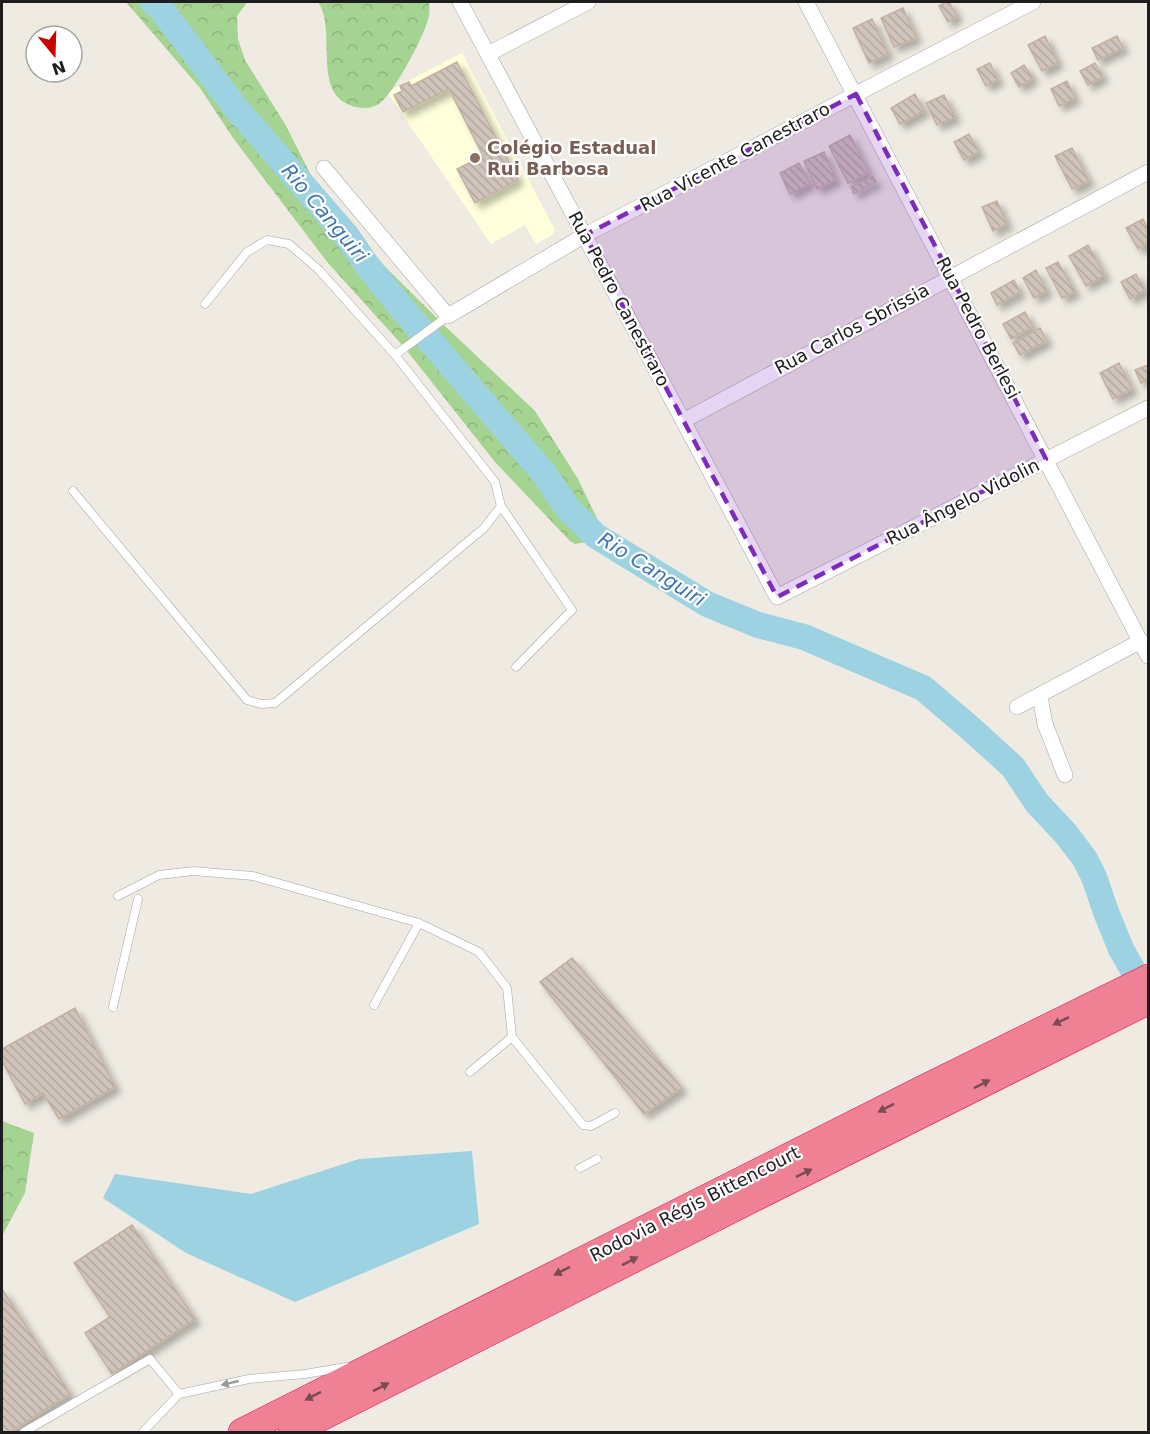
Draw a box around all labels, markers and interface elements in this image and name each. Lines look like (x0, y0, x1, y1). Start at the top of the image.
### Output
north arrow (24, 24, 84, 84)
text: N (49, 57, 68, 79)
street label: Rua Vicente Canestraro (636, 98, 833, 216)
place label: Colégio Estadual Rui Barbosa (487, 137, 656, 179)
marker: Colégio Estadual Rui Barbosa (468, 151, 482, 165)
water label: Rio Canguiri (277, 159, 374, 268)
street label: Rua Pedro Canestraro (564, 208, 675, 390)
street label: Rua Pedro Berlesi (932, 253, 1025, 402)
street label: Rua Carlos Sbrissia (771, 279, 933, 378)
street label: Rua Ângelo Vidolin (883, 454, 1043, 549)
water label: Rio Canguiri (594, 527, 710, 612)
one-way arrow (1053, 1017, 1070, 1026)
one-way arrow (973, 1079, 990, 1089)
one-way arrow (878, 1103, 895, 1112)
street label: Rodovia Régis Bittencourt (586, 1141, 803, 1266)
one-way arrow (796, 1168, 813, 1178)
one-way arrow (622, 1256, 639, 1266)
one-way arrow (554, 1266, 571, 1276)
one-way arrow (221, 1378, 239, 1388)
one-way arrow (373, 1382, 390, 1392)
one-way arrow (304, 1391, 322, 1401)

